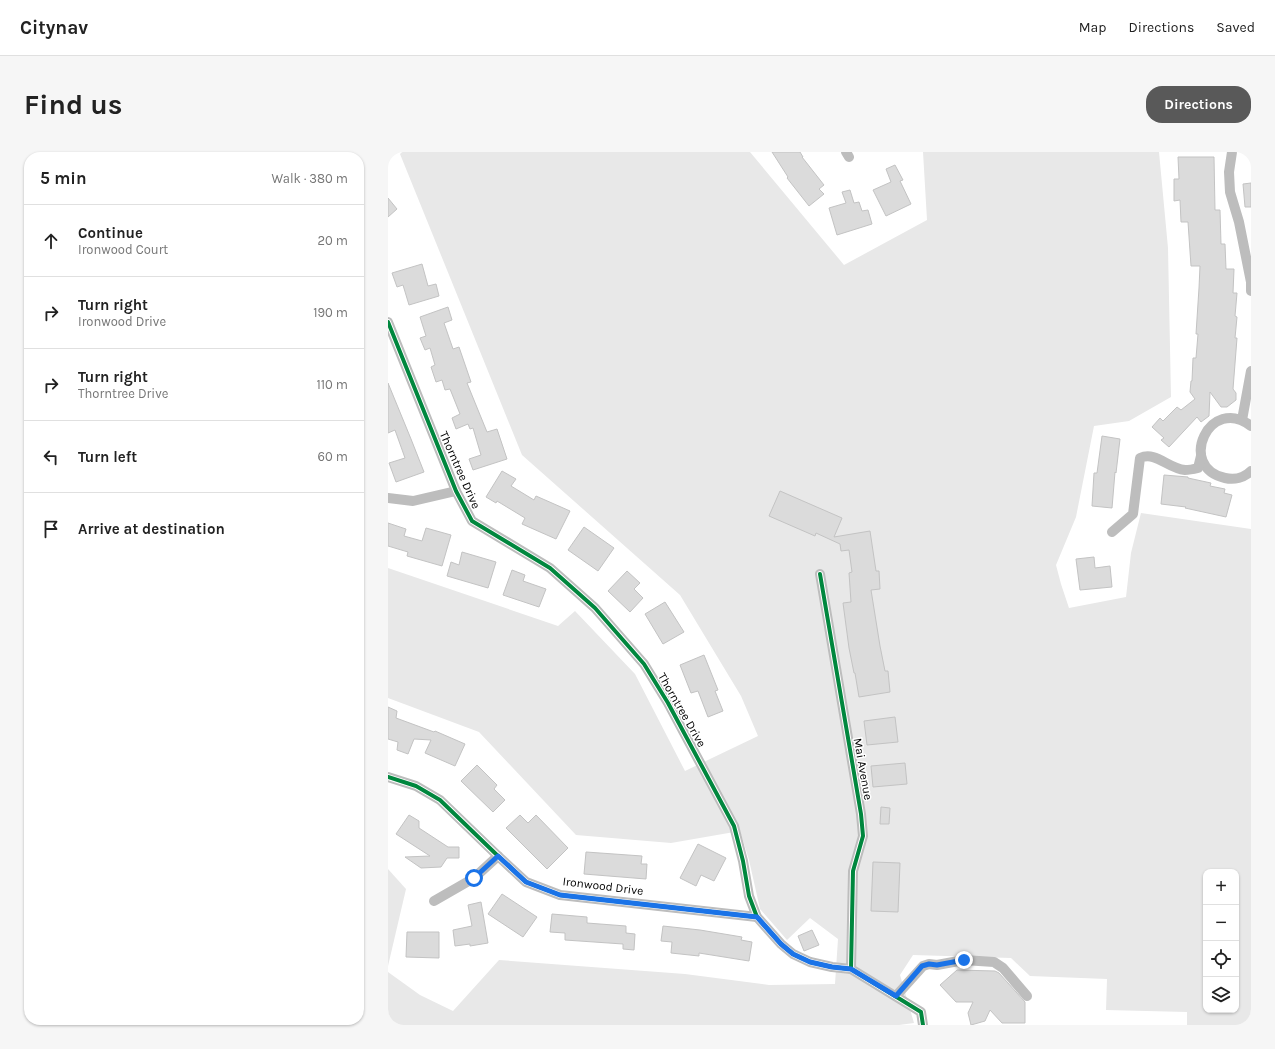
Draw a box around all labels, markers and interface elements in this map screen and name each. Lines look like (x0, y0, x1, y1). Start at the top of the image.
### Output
text: Citynav (20, 17, 88, 39)
text: Map (1079, 19, 1107, 36)
text: Directions (1129, 19, 1194, 36)
text: Saved (1216, 19, 1255, 36)
button: Directions (1146, 86, 1251, 123)
text: Find us (24, 88, 123, 121)
text: 5 min (40, 168, 87, 188)
text: Walk · 380 m (272, 171, 348, 186)
text: Continue (78, 224, 143, 242)
icon: ahead (40, 230, 62, 252)
text: 20 m (318, 233, 348, 248)
text: Ironwood Court (78, 242, 168, 257)
text: Turn right (78, 296, 148, 314)
icon: right (40, 302, 62, 324)
text: 190 m (313, 305, 348, 320)
text: Ironwood Drive (78, 314, 166, 329)
text: Turn right (78, 368, 148, 386)
icon: right (40, 374, 62, 396)
text: 110 m (316, 377, 348, 392)
text: Thorntree Drive (78, 386, 168, 401)
street label: Thorntree Drive (437, 429, 483, 511)
icon: left (40, 446, 62, 468)
text: Turn left (78, 448, 137, 466)
text: 60 m (318, 449, 348, 464)
icon: arrive (40, 518, 62, 540)
text: Arrive at destination (78, 520, 225, 538)
street label: Thorntree Drive (655, 670, 709, 750)
street label: Mai Avenue (851, 737, 875, 801)
route start (465, 869, 483, 887)
map controls (1203, 869, 1239, 1013)
button: + (1203, 869, 1239, 905)
street label: Ironwood Drive (562, 874, 644, 898)
button: − (1203, 905, 1239, 941)
button: locate (1203, 941, 1239, 977)
route end (955, 951, 973, 969)
button: layers (1203, 977, 1239, 1013)

